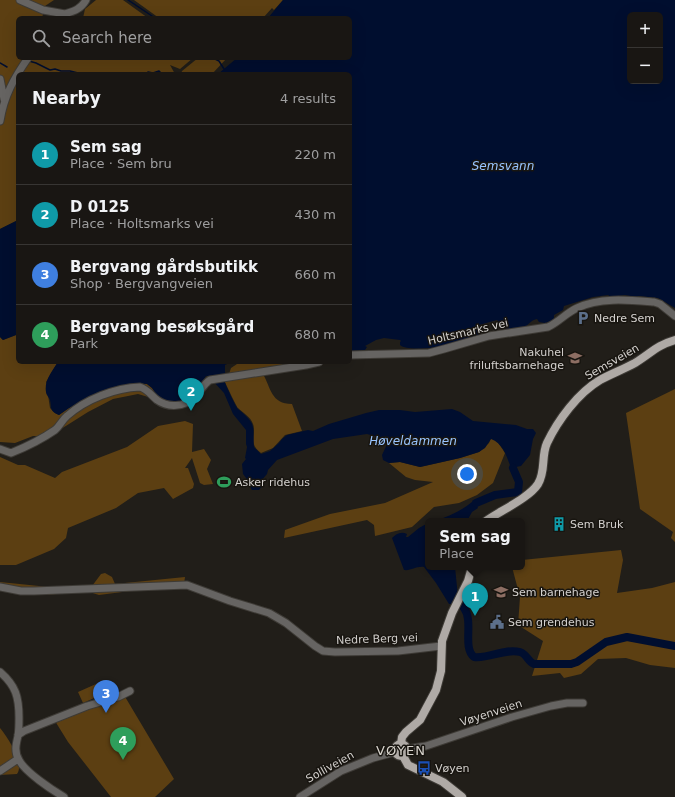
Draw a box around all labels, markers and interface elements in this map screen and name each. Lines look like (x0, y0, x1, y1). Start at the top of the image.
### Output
map controls (627, 12, 663, 84)
button: + (627, 12, 663, 48)
search box (16, 16, 352, 60)
icon: search (30, 27, 52, 49)
text: Search here (62, 29, 152, 47)
button: − (627, 48, 663, 84)
text: Nearby (32, 88, 101, 108)
text: 4 results (280, 91, 336, 106)
text: Sem sag (70, 138, 142, 156)
text: 1 (40, 147, 50, 162)
text: 220 m (294, 147, 336, 162)
text: Place · Sem bru (70, 156, 172, 171)
water label: Semsvann (472, 159, 534, 173)
text: D 0125 (70, 198, 129, 216)
text: 2 (40, 207, 50, 222)
text: 430 m (294, 207, 336, 222)
text: Place · Holtsmarks vei (70, 216, 214, 231)
text: Bergvang gårdsbutikk (70, 258, 258, 276)
text: 3 (40, 267, 50, 282)
text: 660 m (294, 267, 336, 282)
text: Shop · Bergvangveien (70, 276, 213, 291)
parking icon: Nedre Sem (575, 310, 591, 326)
place label: Nedre Sem (594, 312, 655, 325)
street label: Holtsmarks vei (427, 316, 509, 348)
text: Bergvang besøksgård (70, 318, 254, 336)
text: 4 (40, 327, 50, 342)
text: 680 m (294, 327, 336, 342)
text: Park (70, 336, 98, 351)
street label: Semsveien (583, 341, 641, 383)
place label: Nakuhel friluftsbarnehage (470, 346, 564, 372)
school or university icon: Nakuhel friluftsbarnehage (567, 350, 583, 366)
pin: 2 (178, 378, 204, 411)
water label: Høveldammen (369, 434, 457, 448)
your location (457, 464, 477, 484)
sports icon: Asker ridehus (216, 474, 232, 490)
place label: Asker ridehus (235, 476, 310, 489)
building icon: Sem Bruk (551, 516, 567, 532)
popup (425, 518, 525, 570)
place label: Sem Bruk (570, 518, 624, 531)
text: Sem sag (439, 528, 511, 546)
text: Place (439, 546, 474, 561)
pin: 1 (462, 583, 488, 616)
school or university icon: Sem barnehage (493, 584, 509, 600)
place label: Sem barnehage (512, 586, 599, 599)
public building icon: Sem grendehus (489, 614, 505, 630)
place label: Sem grendehus (508, 616, 595, 629)
street label: Nedre Berg vei (336, 631, 418, 647)
pin: 3 (93, 680, 119, 713)
street label: Vøyenveien (458, 697, 524, 729)
pin: 4 (110, 727, 136, 760)
district label: VØYEN (376, 743, 426, 758)
street label: Solliveien (304, 748, 356, 786)
bus stop icon: Vøyen (416, 760, 432, 776)
place label: Vøyen (435, 762, 470, 775)

